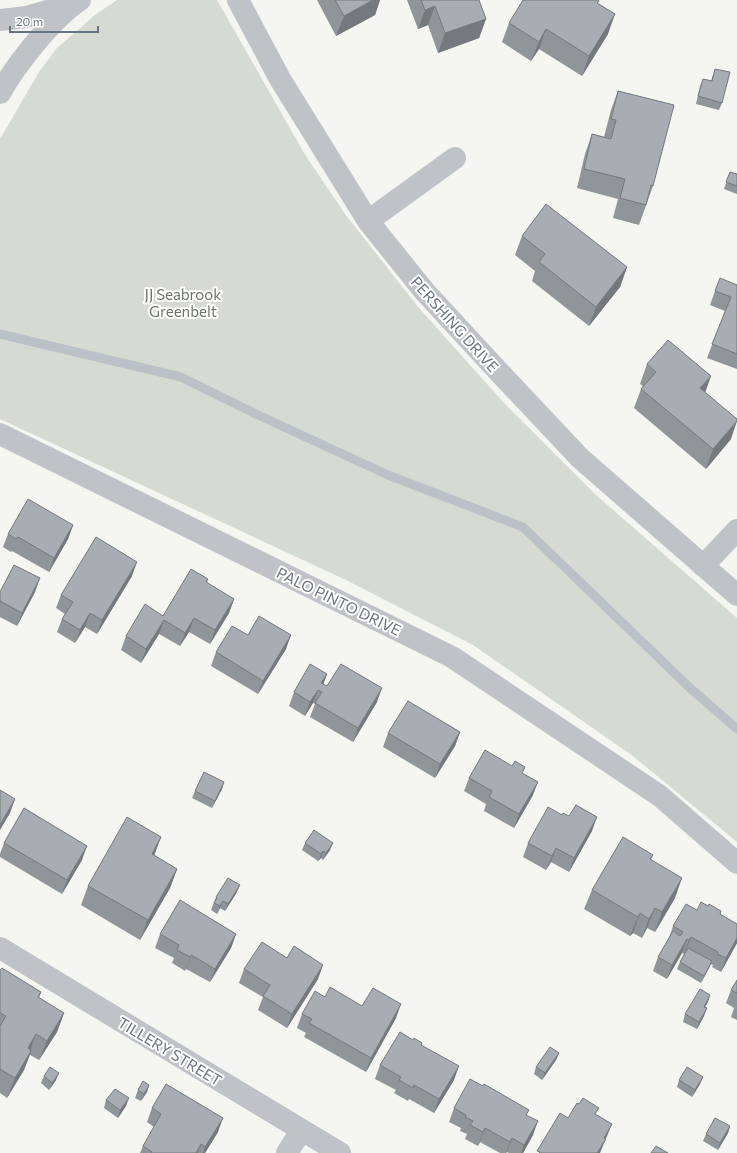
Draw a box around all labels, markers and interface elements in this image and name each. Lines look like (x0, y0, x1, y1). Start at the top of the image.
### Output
scale bar (10, 8, 98, 34)
text: 20 m (16, 14, 43, 28)
street label: PERSHING DRIVE (407, 273, 503, 376)
park label: JJ Seabrook Greenbelt (145, 285, 221, 320)
street label: PALO PINTO DRIVE (274, 563, 404, 639)
street label: TILLERY STREET (115, 1013, 225, 1089)

